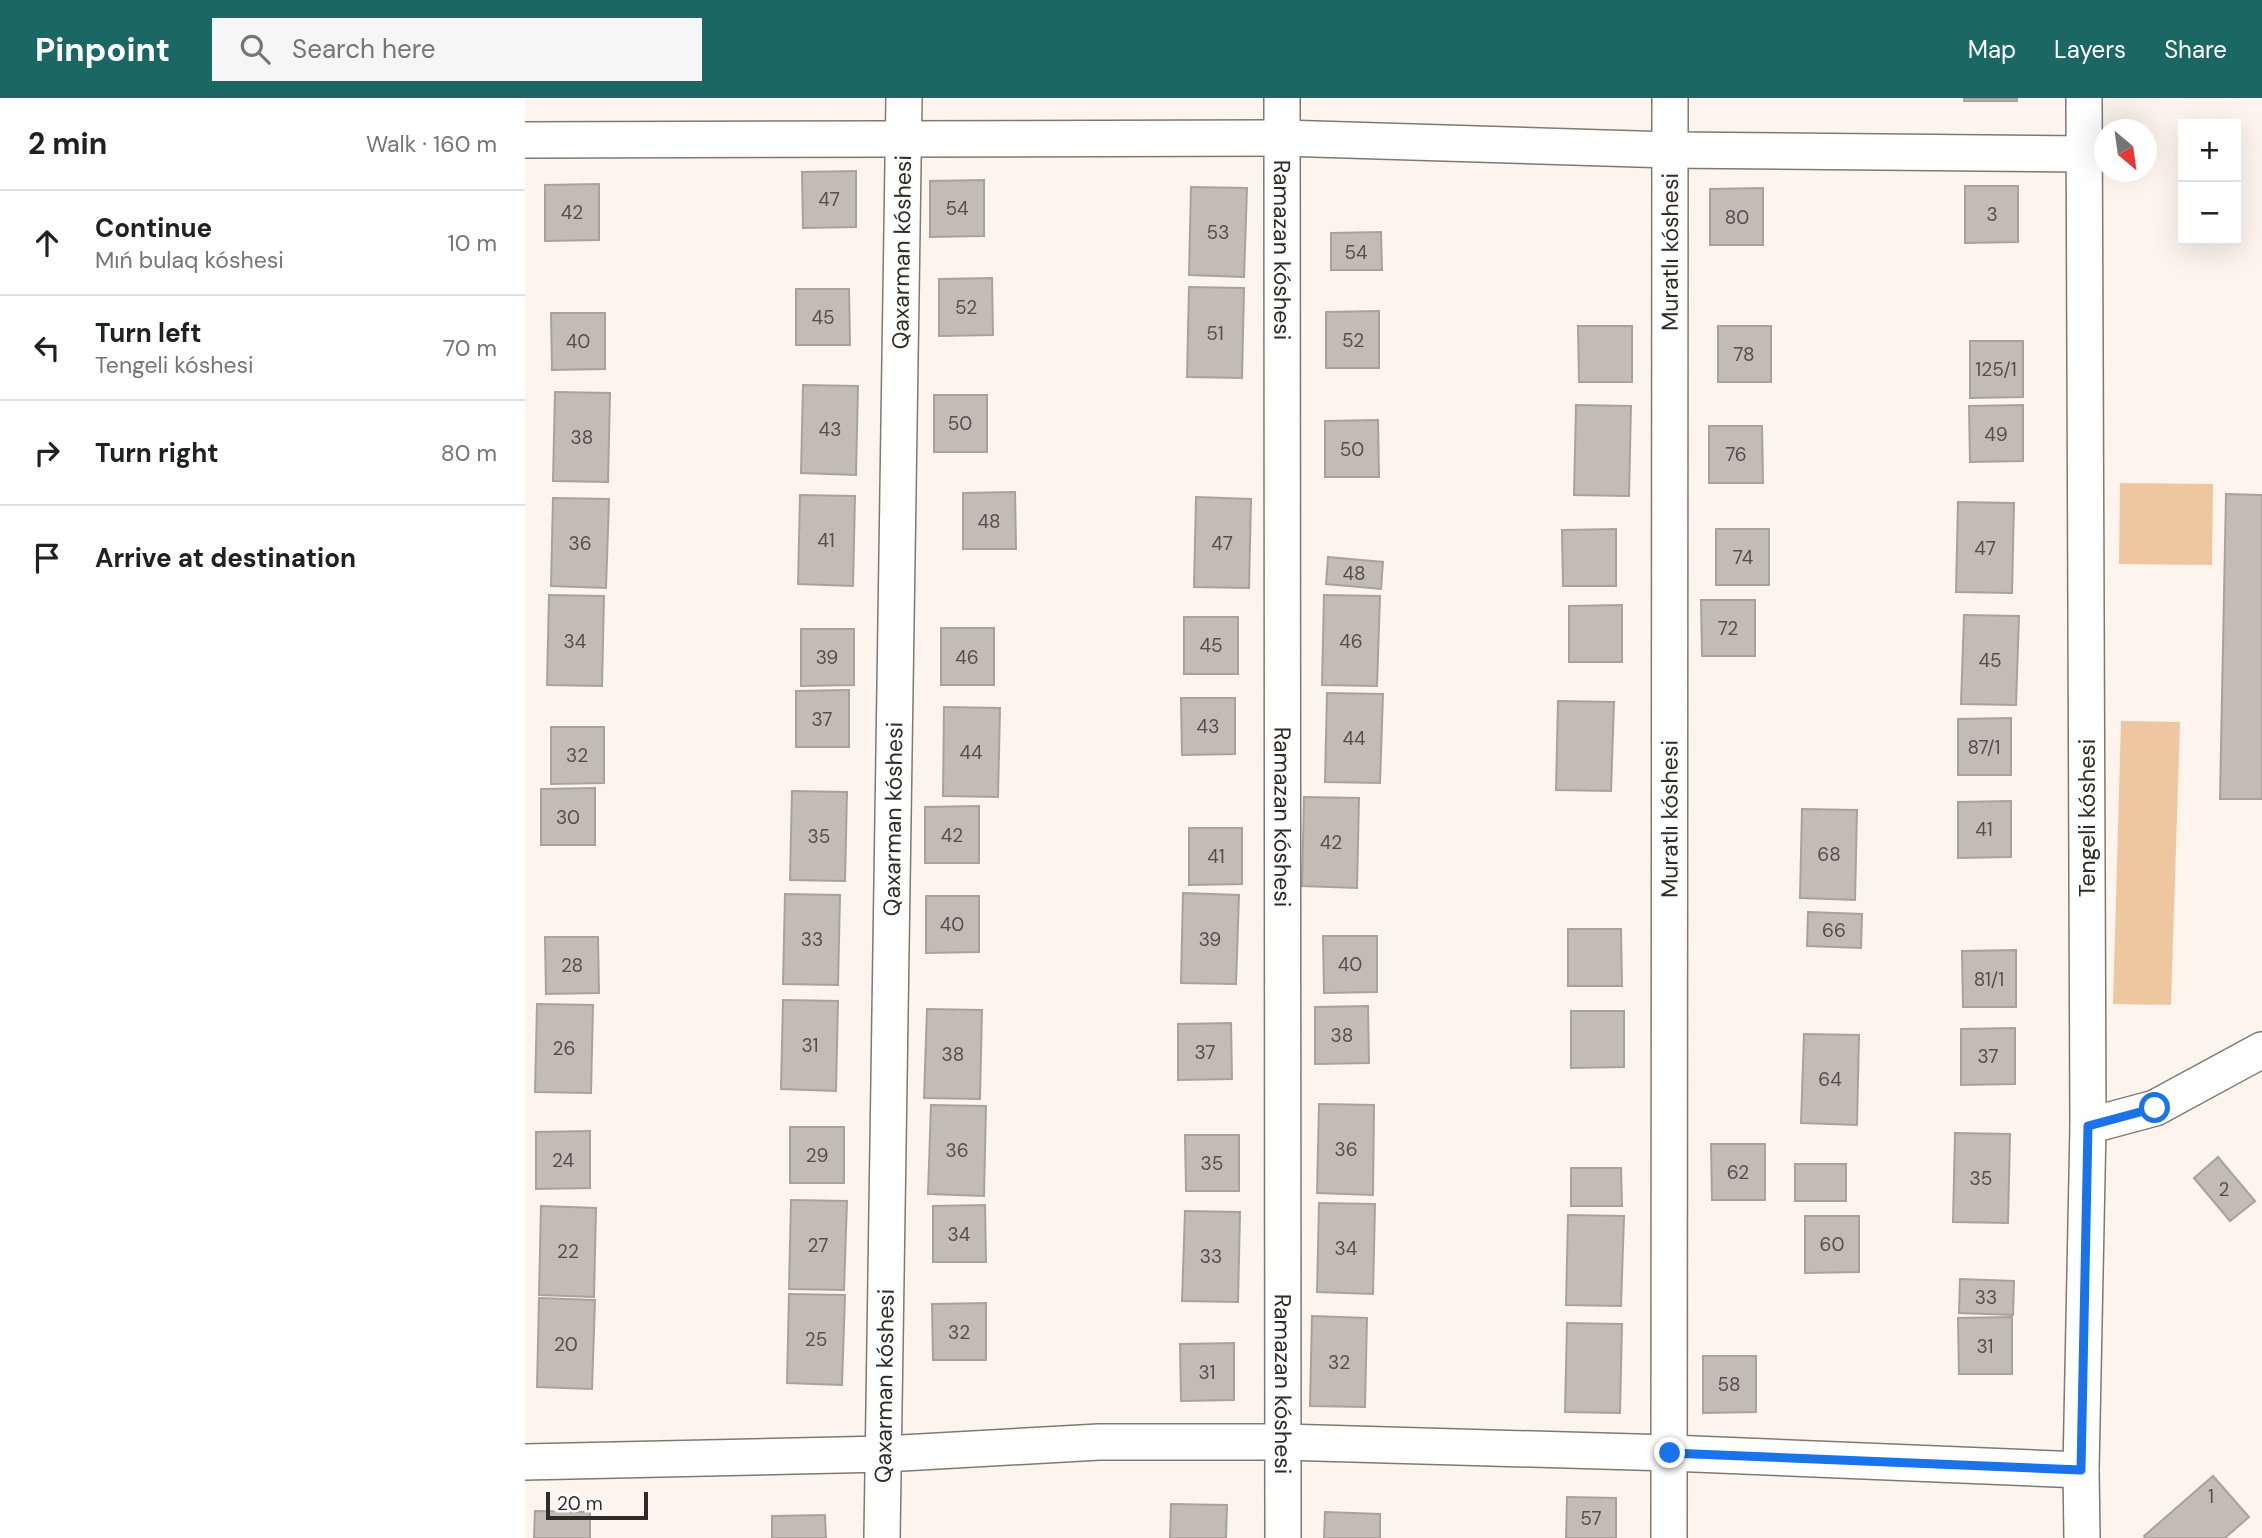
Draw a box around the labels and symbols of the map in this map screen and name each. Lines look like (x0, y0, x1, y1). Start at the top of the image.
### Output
north arrow (2094, 119, 2157, 182)
street label: Qaxarman kóshesi (885, 155, 918, 350)
street label: Ramazan kóshesi (1267, 160, 1297, 340)
street label: Muratlı kóshesi (1655, 173, 1685, 331)
house number: 47 (818, 187, 840, 212)
house number: 54 (945, 196, 969, 221)
house number: 42 (561, 200, 583, 225)
house number: 3 (1986, 202, 1998, 227)
house number: 80 (1725, 205, 1749, 230)
house number: 53 (1207, 220, 1229, 245)
house number: 54 (1344, 240, 1368, 265)
house number: 52 (955, 295, 977, 320)
house number: 45 (811, 305, 835, 330)
house number: 51 (1206, 321, 1224, 346)
house number: 52 (1342, 328, 1364, 353)
house number: 40 (566, 329, 590, 354)
house number: 78 (1733, 342, 1755, 367)
house number: 125/1 (1975, 357, 2017, 382)
house number: 50 (948, 411, 972, 436)
house number: 43 (819, 417, 841, 442)
house number: 49 (1984, 422, 2008, 447)
house number: 38 (571, 425, 593, 450)
house number: 50 (1340, 437, 1364, 462)
house number: 76 (1725, 442, 1747, 467)
house number: 48 (977, 509, 1001, 534)
house number: 41 (817, 528, 835, 553)
house number: 36 (568, 531, 592, 556)
house number: 47 (1211, 531, 1233, 556)
house number: 47 (1974, 536, 1996, 561)
house number: 74 (1733, 545, 1753, 570)
house number: 48 (1342, 561, 1366, 586)
house number: 72 (1718, 616, 1738, 641)
house number: 34 (564, 629, 586, 654)
house number: 46 (1339, 629, 1363, 654)
house number: 45 (1199, 633, 1223, 658)
house number: 39 (816, 645, 838, 670)
house number: 46 (955, 645, 979, 670)
house number: 45 (1978, 648, 2002, 673)
house number: 37 (811, 707, 833, 732)
house number: 43 (1197, 714, 1219, 739)
street label: Qaxarman kóshesi (877, 722, 909, 916)
house number: 44 (1342, 726, 1366, 751)
street label: Ramazan kóshesi (1267, 727, 1298, 907)
house number: 87/1 (1968, 735, 2000, 760)
street label: Tengeli kóshesi (2072, 739, 2102, 897)
house number: 44 (959, 740, 983, 765)
street label: Muratlı kóshesi (1654, 740, 1685, 898)
house number: 32 (566, 743, 588, 768)
house number: 30 (556, 805, 580, 830)
house number: 41 (1975, 817, 1993, 842)
house number: 42 (941, 823, 963, 848)
house number: 35 (808, 824, 830, 849)
house number: 42 (1320, 830, 1342, 855)
house number: 68 (1817, 842, 1841, 867)
house number: 41 (1207, 844, 1225, 869)
house number: 40 (940, 912, 964, 937)
house number: 66 (1822, 918, 1846, 943)
house number: 33 (801, 927, 823, 952)
house number: 39 (1199, 927, 1221, 952)
house number: 40 (1338, 952, 1362, 977)
house number: 28 (561, 953, 583, 978)
house number: 81/1 (1974, 967, 2004, 992)
house number: 38 (1331, 1023, 1353, 1048)
house number: 31 (802, 1033, 818, 1058)
house number: 26 (553, 1036, 575, 1061)
house number: 37 (1194, 1040, 1216, 1065)
house number: 38 (942, 1042, 964, 1067)
house number: 37 (1977, 1044, 1999, 1069)
house number: 64 (1818, 1067, 1842, 1092)
route start (2139, 1092, 2170, 1123)
house number: 36 (1334, 1137, 1358, 1162)
house number: 36 (945, 1138, 969, 1163)
house number: 29 (806, 1143, 828, 1168)
house number: 24 (552, 1148, 574, 1173)
house number: 35 (1201, 1151, 1223, 1176)
house number: 62 (1727, 1160, 1749, 1185)
house number: 35 (1970, 1166, 1992, 1191)
house number: 2 (2219, 1177, 2230, 1202)
house number: 34 (948, 1222, 970, 1247)
house number: 60 (1820, 1232, 1844, 1257)
house number: 27 (808, 1233, 828, 1258)
house number: 34 (1335, 1236, 1357, 1261)
house number: 22 (557, 1239, 579, 1264)
house number: 33 (1200, 1244, 1222, 1269)
house number: 33 (1975, 1285, 1997, 1310)
street label: Qaxarman kóshesi (868, 1289, 901, 1483)
street label: Ramazan kóshesi (1268, 1294, 1298, 1474)
house number: 32 (948, 1320, 970, 1345)
house number: 25 (805, 1327, 827, 1352)
house number: 20 (554, 1332, 578, 1357)
house number: 31 (1977, 1334, 1993, 1359)
house number: 32 (1328, 1350, 1350, 1375)
house number: 31 (1199, 1360, 1215, 1385)
house number: 58 (1717, 1372, 1741, 1397)
route end (1654, 1437, 1685, 1468)
house number: 1 (2208, 1484, 2214, 1509)
scale bar (546, 1489, 647, 1521)
house number: 57 (1580, 1506, 1602, 1531)

